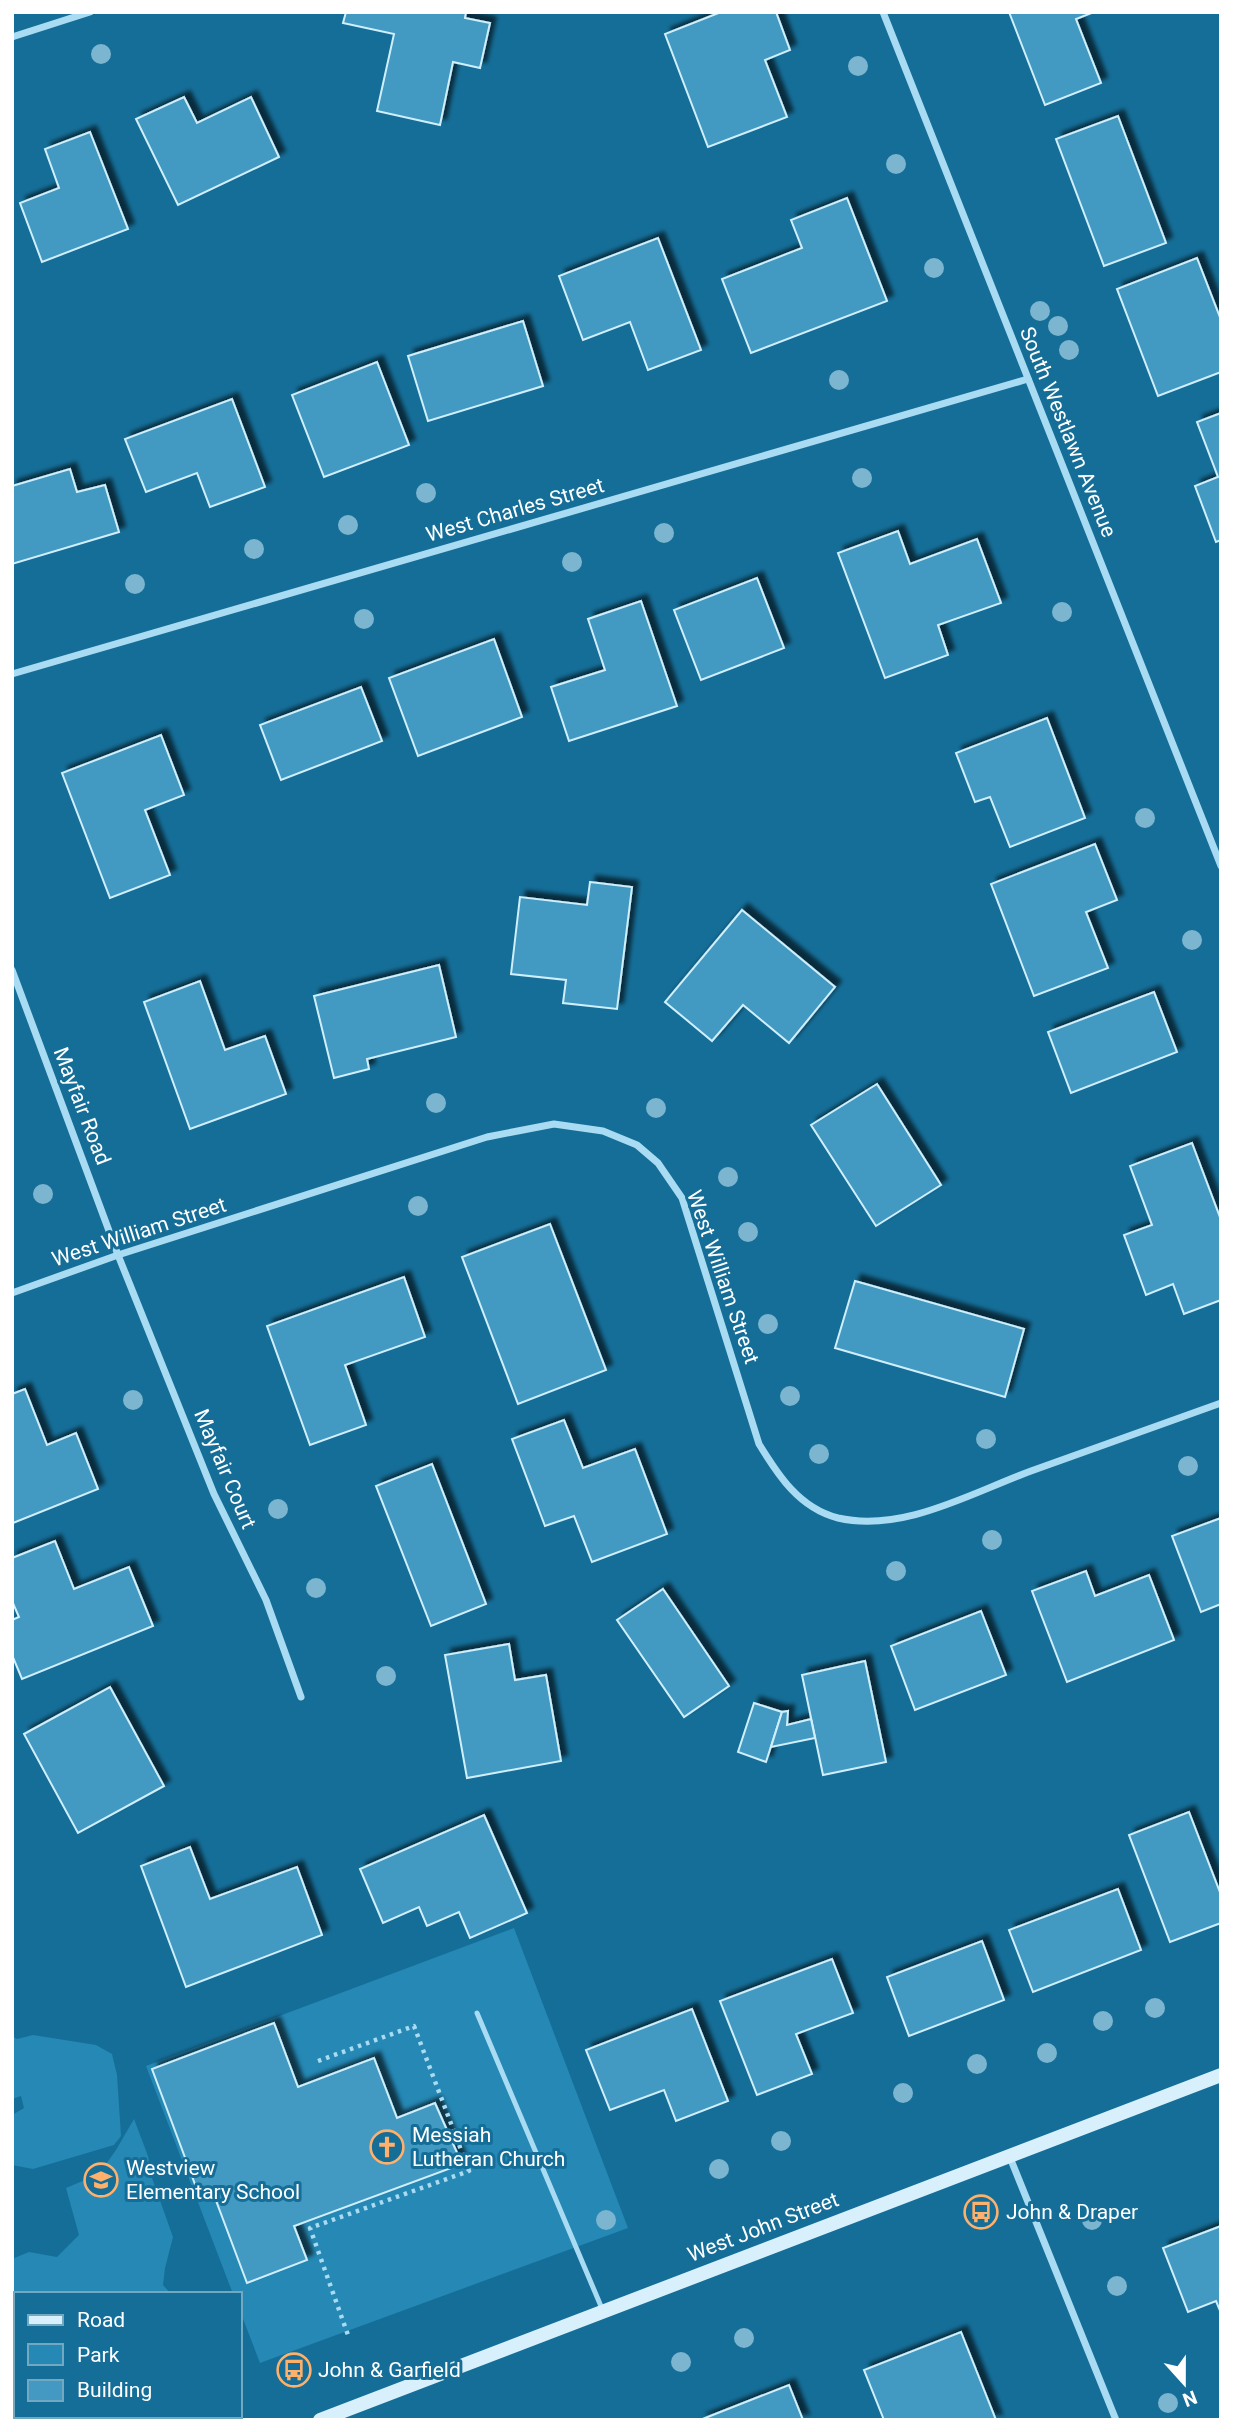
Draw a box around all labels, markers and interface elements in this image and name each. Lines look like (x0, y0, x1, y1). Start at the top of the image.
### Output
street label: South Westlawn Avenue (1015, 323, 1121, 541)
street label: West Charles Street (423, 473, 607, 547)
street label: Mayfair Road (49, 1044, 115, 1168)
street label: West William Street (682, 1187, 764, 1367)
street label: West William Street (49, 1192, 229, 1272)
street label: Mayfair Court (189, 1406, 261, 1533)
place label: Messiah Lutheran Church (412, 2123, 565, 2171)
church icon: Messiah Lutheran Church (368, 2128, 406, 2166)
place label: Westview Elementary School (126, 2156, 300, 2204)
school or university icon: Westview Elementary School (82, 2161, 120, 2199)
street label: West John Street (684, 2187, 842, 2267)
bus stop icon: John & Draper (962, 2193, 1000, 2231)
place label: John & Draper (1006, 2200, 1138, 2224)
legend (14, 2292, 242, 2418)
text: Road (77, 2308, 125, 2332)
text: Park (77, 2343, 120, 2367)
north arrow (1149, 2348, 1219, 2418)
bus stop icon: John & Garfield (275, 2351, 313, 2389)
place label: John & Garfield (318, 2358, 461, 2382)
text: Building (77, 2378, 152, 2402)
text: N (1180, 2385, 1200, 2412)

